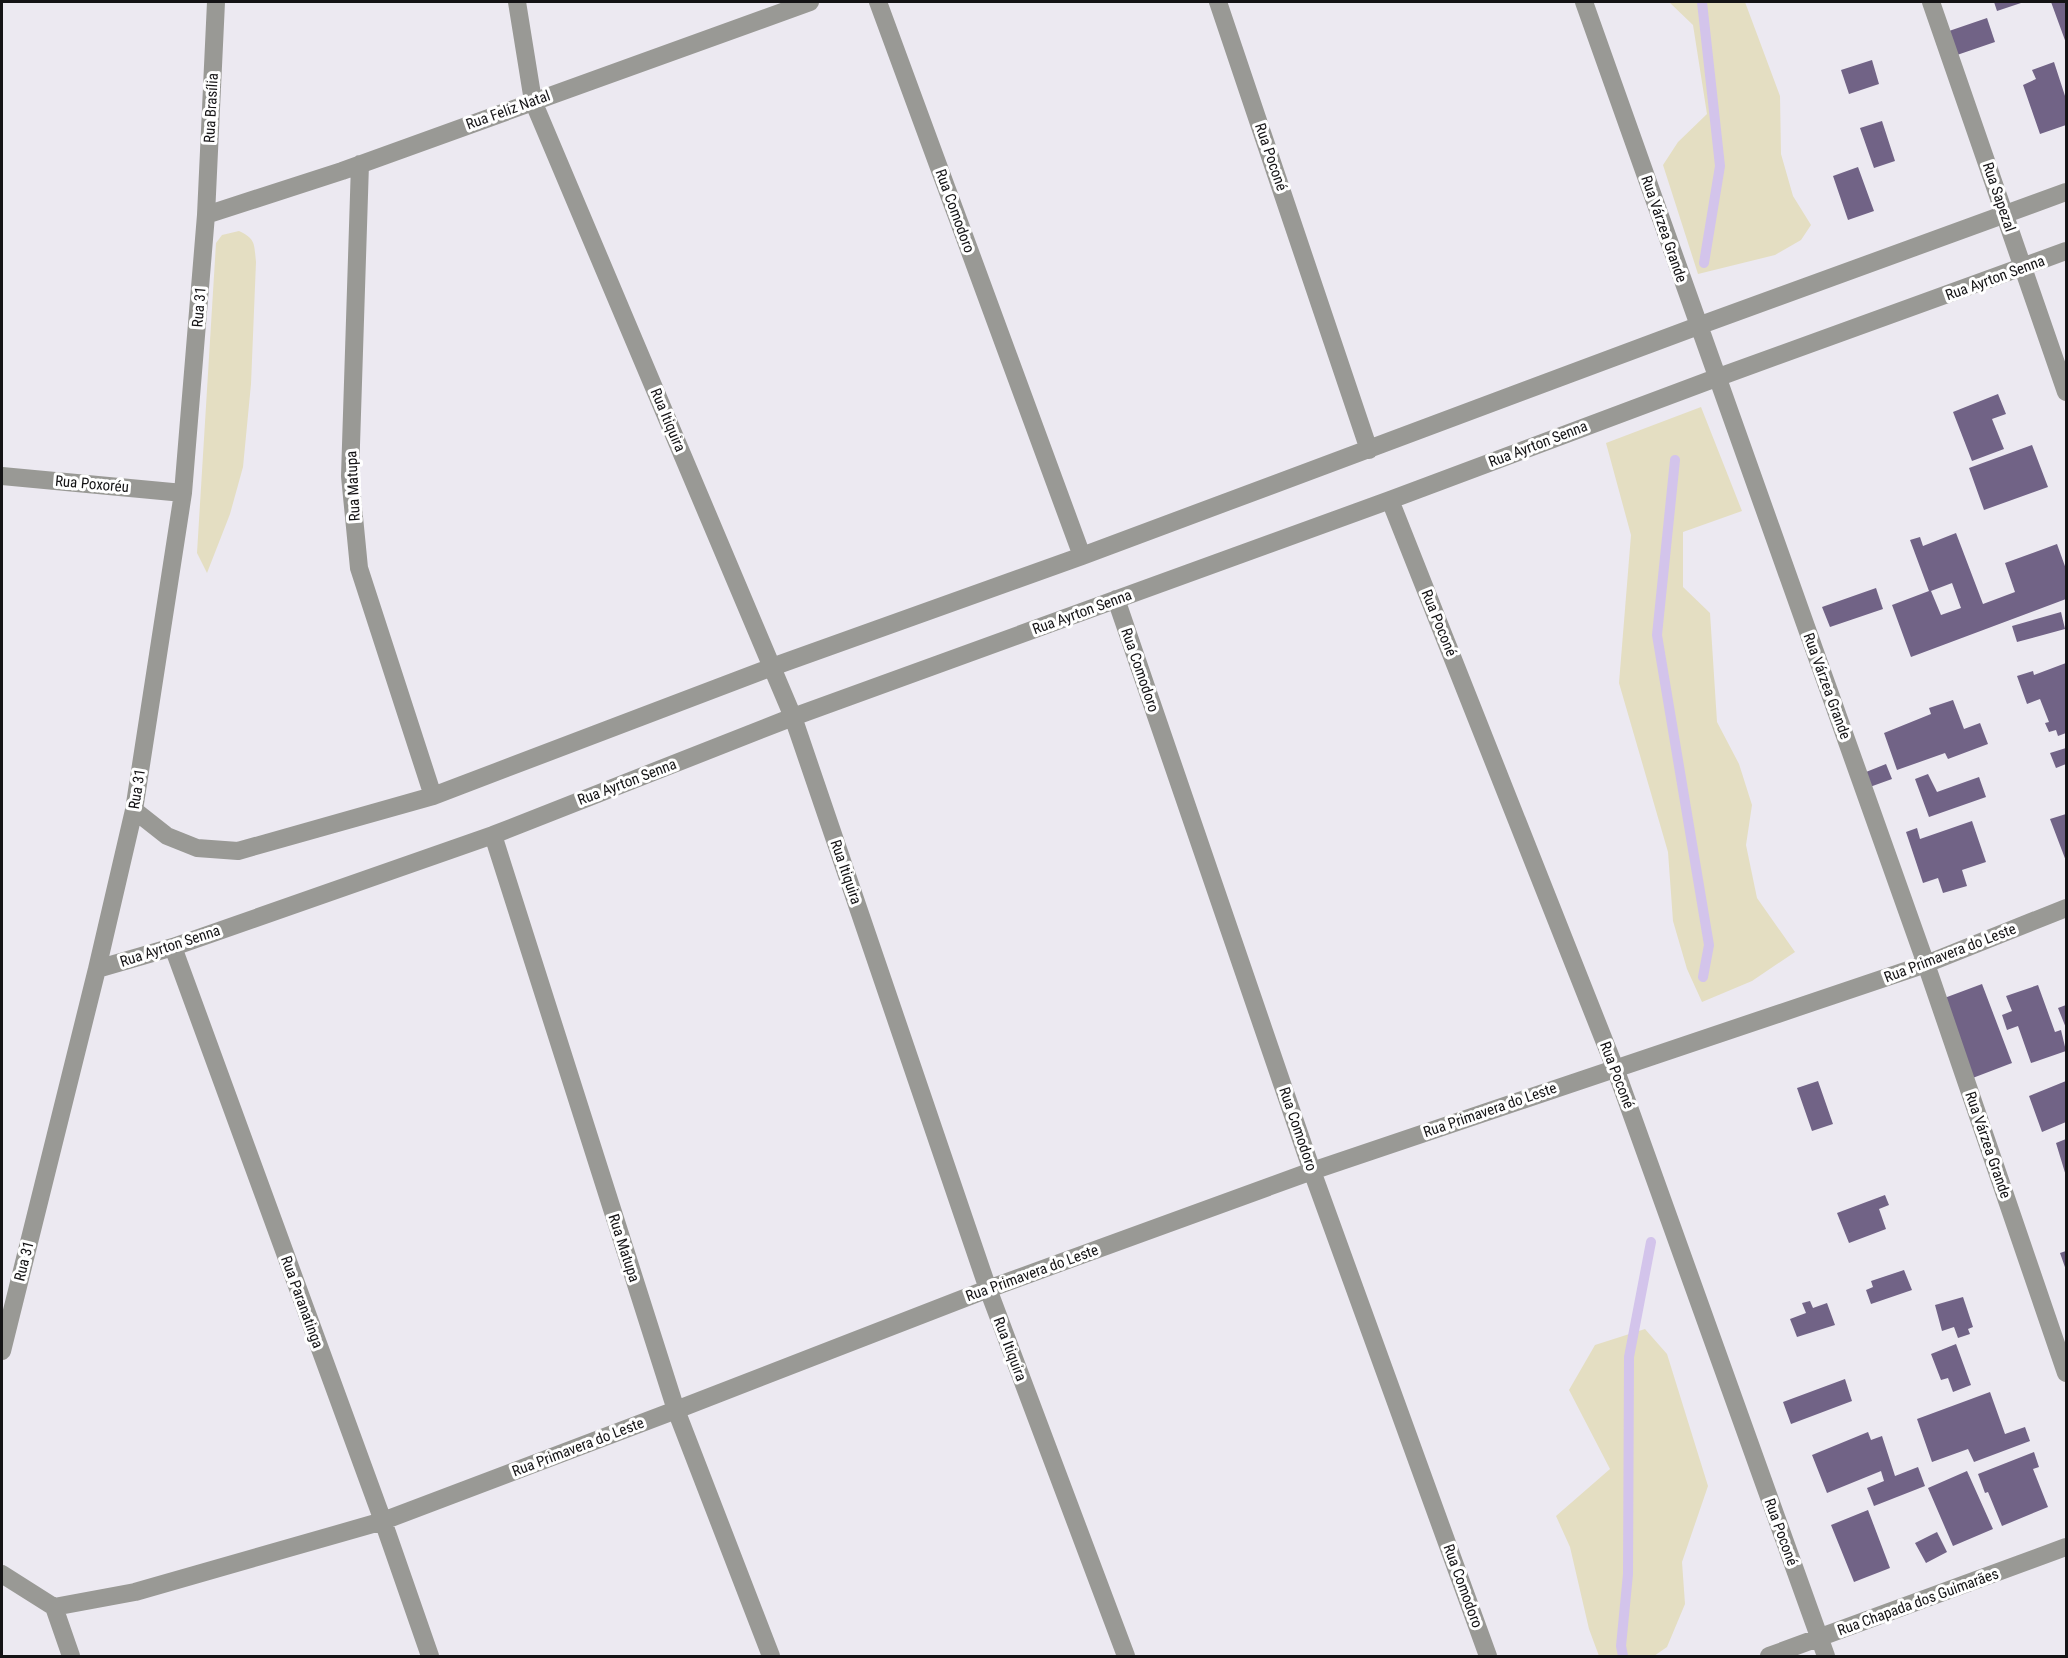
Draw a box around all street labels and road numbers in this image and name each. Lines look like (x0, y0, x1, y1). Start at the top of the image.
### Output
street label: Rua Brasília (200, 73, 222, 143)
street label: Rua Feliz Natal (463, 86, 553, 134)
street label: Rua Poconé (1251, 121, 1291, 193)
street label: Rua Sapezal (1979, 160, 2019, 234)
street label: Rua Comodoro (932, 167, 978, 255)
street label: Rua Várzea Grande (1637, 173, 1691, 285)
street label: Rua Ayrton Senna (1943, 252, 2047, 304)
street label: Rua 31 (188, 286, 210, 328)
street label: Rua Itiquira (647, 386, 689, 454)
street label: Rua Ayrton Senna (1486, 417, 1590, 471)
street label: Rua Matupa (342, 450, 364, 522)
street label: Rua Poxoréu (54, 472, 130, 496)
street label: Rua Ayrton Senna (1030, 586, 1134, 638)
street label: Rua Poconé (1417, 587, 1461, 659)
street label: Rua Comodoro (1117, 626, 1163, 714)
street label: Rua Várzea Grande (1799, 630, 1855, 742)
street label: Rua Ayrton Senna (575, 755, 679, 809)
street label: Rua 31 (125, 768, 149, 810)
street label: Rua Itiquira (827, 837, 865, 907)
street label: Rua Primavera do Leste (1882, 920, 2018, 986)
street label: Rua Ayrton Senna (118, 921, 222, 971)
street label: Rua Poconé (1596, 1039, 1638, 1111)
street label: Rua Primavera do Leste (1421, 1079, 1559, 1141)
street label: Rua Comodoro (1275, 1085, 1321, 1173)
street label: Rua Várzea Grande (1961, 1089, 2015, 1201)
street label: Rua Matupa (605, 1212, 643, 1284)
street label: Rua 31 (10, 1239, 38, 1283)
street label: Rua Primavera do Leste (963, 1241, 1101, 1305)
street label: Rua Paranatinga (277, 1253, 327, 1351)
street label: Rua Itiquira (990, 1314, 1030, 1384)
street label: Rua Primavera do Leste (510, 1414, 646, 1480)
street label: Rua Poconé (1761, 1496, 1801, 1568)
street label: Rua Comodoro (1440, 1542, 1486, 1630)
street label: Rua Chapada dos Guimarães (1835, 1564, 2001, 1640)

